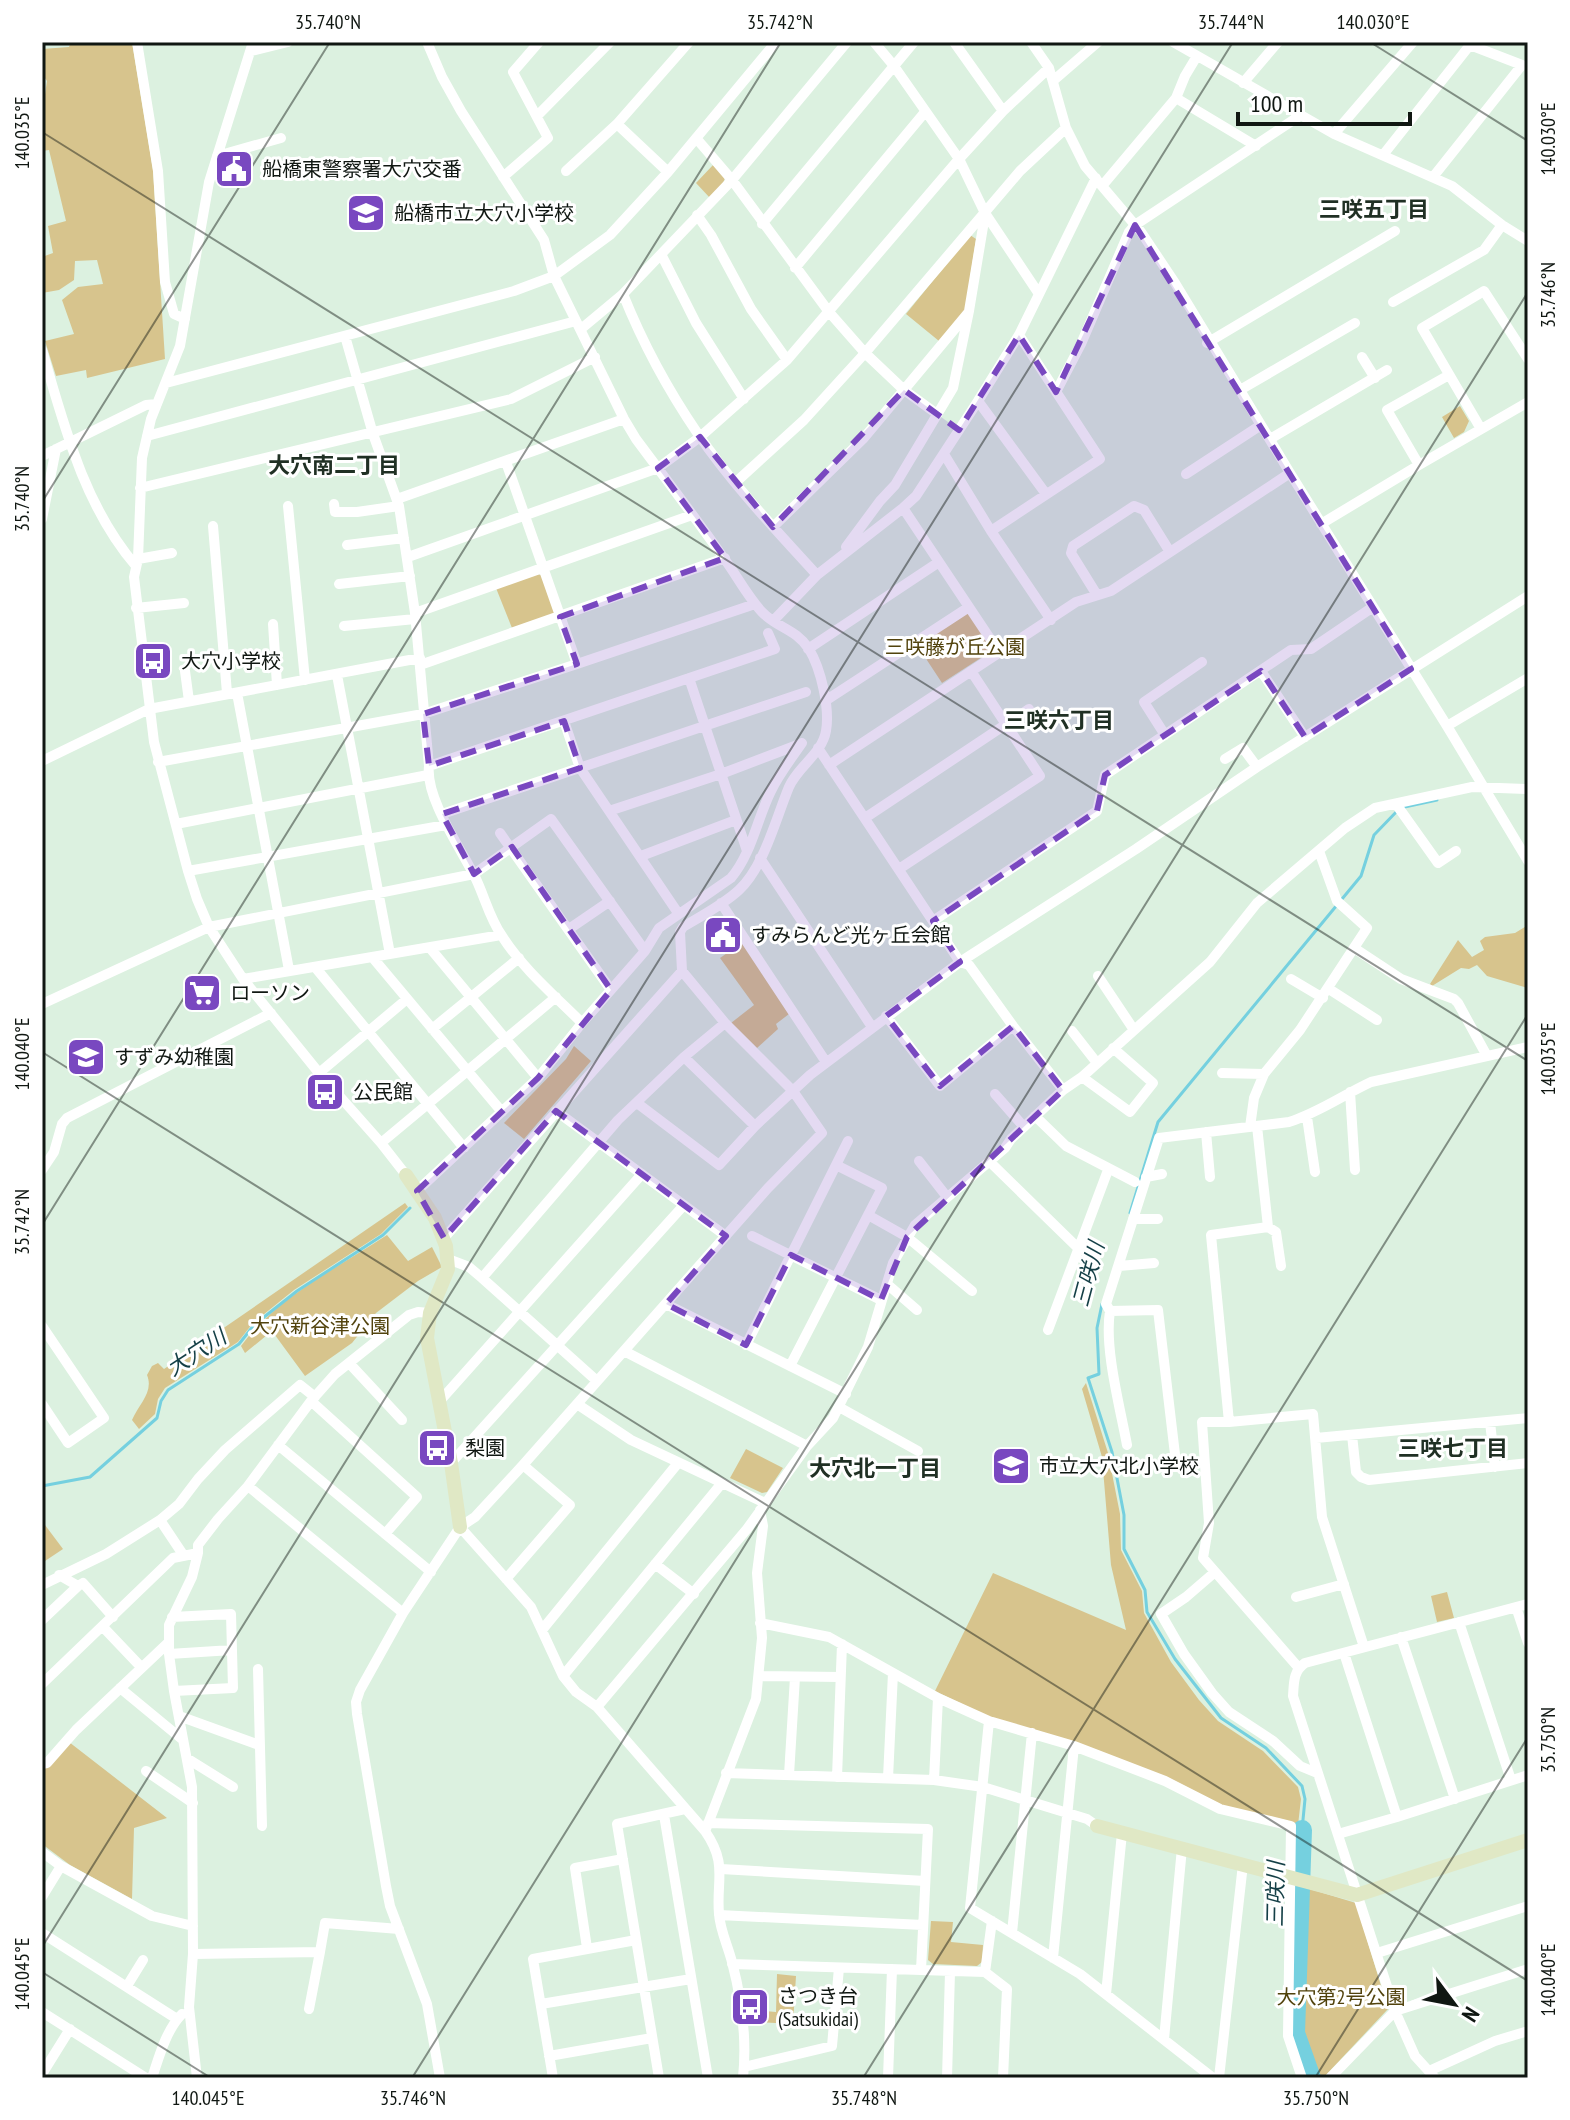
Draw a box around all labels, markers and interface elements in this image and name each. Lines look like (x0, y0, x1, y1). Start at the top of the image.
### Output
text: 35.740°N (295, 9, 361, 35)
text: 35.742°N (747, 9, 813, 35)
text: 35.744°N (1198, 9, 1264, 35)
text: 140.030°E (1337, 9, 1409, 35)
scale bar (1238, 76, 1410, 126)
text: 100 m (1250, 88, 1303, 119)
text: 140.035°E (9, 97, 35, 169)
text: 140.030°E (1535, 103, 1561, 175)
public building icon: 船橋東警察署大穴交番 (213, 148, 255, 190)
place label: 船橋東警察署大穴交番 (262, 156, 462, 182)
school or university icon: 船橋市立大穴小学校 (345, 192, 387, 234)
district label: 三咲五丁目 (1319, 195, 1429, 223)
place label: 船橋市立大穴小学校 (394, 200, 574, 226)
text: 35.746°N (1535, 262, 1561, 328)
district label: 大穴南二丁目 (268, 451, 400, 479)
text: 35.740°N (9, 466, 35, 532)
park label: 三咲藤が丘公園 (885, 634, 1025, 660)
bus stop icon: 大穴小学校 (132, 640, 174, 682)
place label: 大穴小学校 (181, 648, 281, 674)
district label: 三咲六丁目 (1004, 706, 1114, 734)
public building icon: すみらんど光ヶ丘会館 (702, 914, 744, 956)
place label: すみらんど光ヶ丘会館 (751, 922, 950, 948)
supermarket icon: ローソン (181, 972, 223, 1014)
place label: ローソン (230, 980, 310, 1006)
text: 140.040°E (9, 1018, 35, 1090)
text: 140.035°E (1535, 1023, 1561, 1095)
school or university icon: すずみ幼稚園 (65, 1036, 107, 1078)
place label: すずみ幼稚園 (114, 1044, 234, 1070)
bus stop icon: 公民館 (304, 1071, 346, 1113)
place label: 公民館 (353, 1079, 413, 1105)
text: 35.742°N (9, 1189, 35, 1255)
water label: 三咲川 (1066, 1237, 1111, 1310)
park label: 大穴新谷津公園 (250, 1313, 390, 1339)
water label: 大穴川 (161, 1321, 233, 1382)
bus stop icon: 梨園 (416, 1427, 458, 1469)
district label: 三咲七丁目 (1398, 1434, 1508, 1462)
place label: 梨園 (465, 1435, 505, 1461)
school or university icon: 市立大穴北小学校 (990, 1445, 1032, 1487)
place label: 市立大穴北小学校 (1039, 1453, 1199, 1479)
district label: 大穴北一丁目 (809, 1454, 941, 1482)
text: 35.750°N (1535, 1707, 1561, 1773)
water label: 三咲川 (1260, 1859, 1290, 1927)
text: 140.045°E (9, 1938, 35, 2010)
text: 140.040°E (1535, 1944, 1561, 2016)
north arrow (1414, 1964, 1494, 2044)
place label: さつき台 (Satsukidai) (778, 1983, 858, 2032)
park label: 大穴第2号公園 (1277, 1984, 1406, 2010)
bus stop icon: さつき台 (Satsukidai) (729, 1986, 771, 2028)
text: N (1456, 2002, 1486, 2027)
text: 140.045°E (172, 2085, 244, 2111)
text: 35.746°N (380, 2085, 446, 2111)
text: 35.748°N (831, 2085, 897, 2111)
text: 35.750°N (1283, 2085, 1349, 2111)

